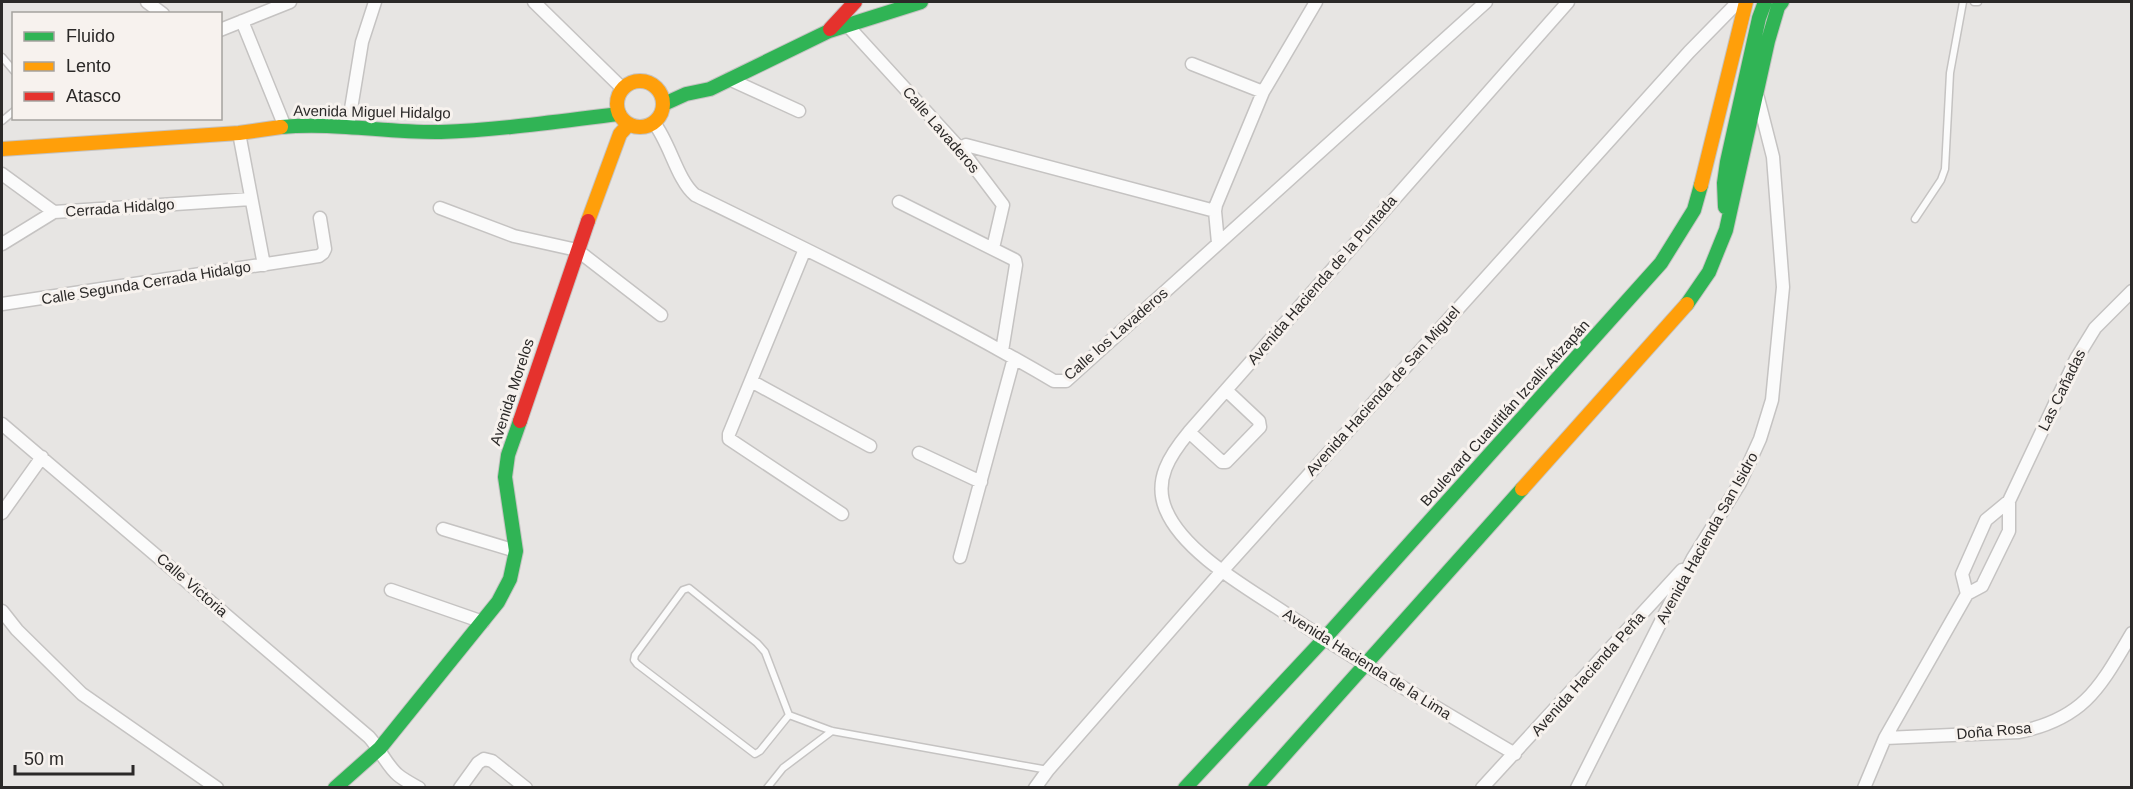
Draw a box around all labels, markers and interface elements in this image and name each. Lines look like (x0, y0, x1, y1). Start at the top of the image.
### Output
legend (12, 12, 222, 120)
text: Fluido (66, 26, 115, 46)
text: Lento (66, 56, 111, 76)
street label: Calle Lavaderos (899, 83, 983, 176)
text: Atasco (66, 86, 121, 106)
street label: Avenida Miguel Hidalgo (293, 102, 451, 121)
street label: Avenida Hacienda de la Puntada (1244, 191, 1400, 368)
street label: Cerrada Hidalgo (65, 195, 175, 220)
street label: Calle Segunda Cerrada Hidalgo (40, 258, 252, 307)
street label: Calle los Lavaderos (1060, 284, 1171, 383)
street label: Avenida Hacienda de San Miguel (1302, 303, 1463, 479)
street label: Boulevard Cuautitlán Izcalli-Atizapán (1417, 316, 1593, 509)
street label: Avenida Morelos (486, 336, 537, 447)
street label: Las Cañadas (2035, 346, 2089, 433)
street label: Avenida Hacienda San Isidro (1652, 449, 1761, 626)
street label: Calle Victoria (154, 549, 232, 620)
street label: Avenida Hacienda de la Lima (1280, 605, 1455, 723)
street label: Avenida Hacienda Peña (1528, 608, 1648, 739)
street label: Doña Rosa (1956, 719, 2033, 742)
scale bar (15, 738, 134, 776)
text: 50 m (24, 749, 64, 769)

